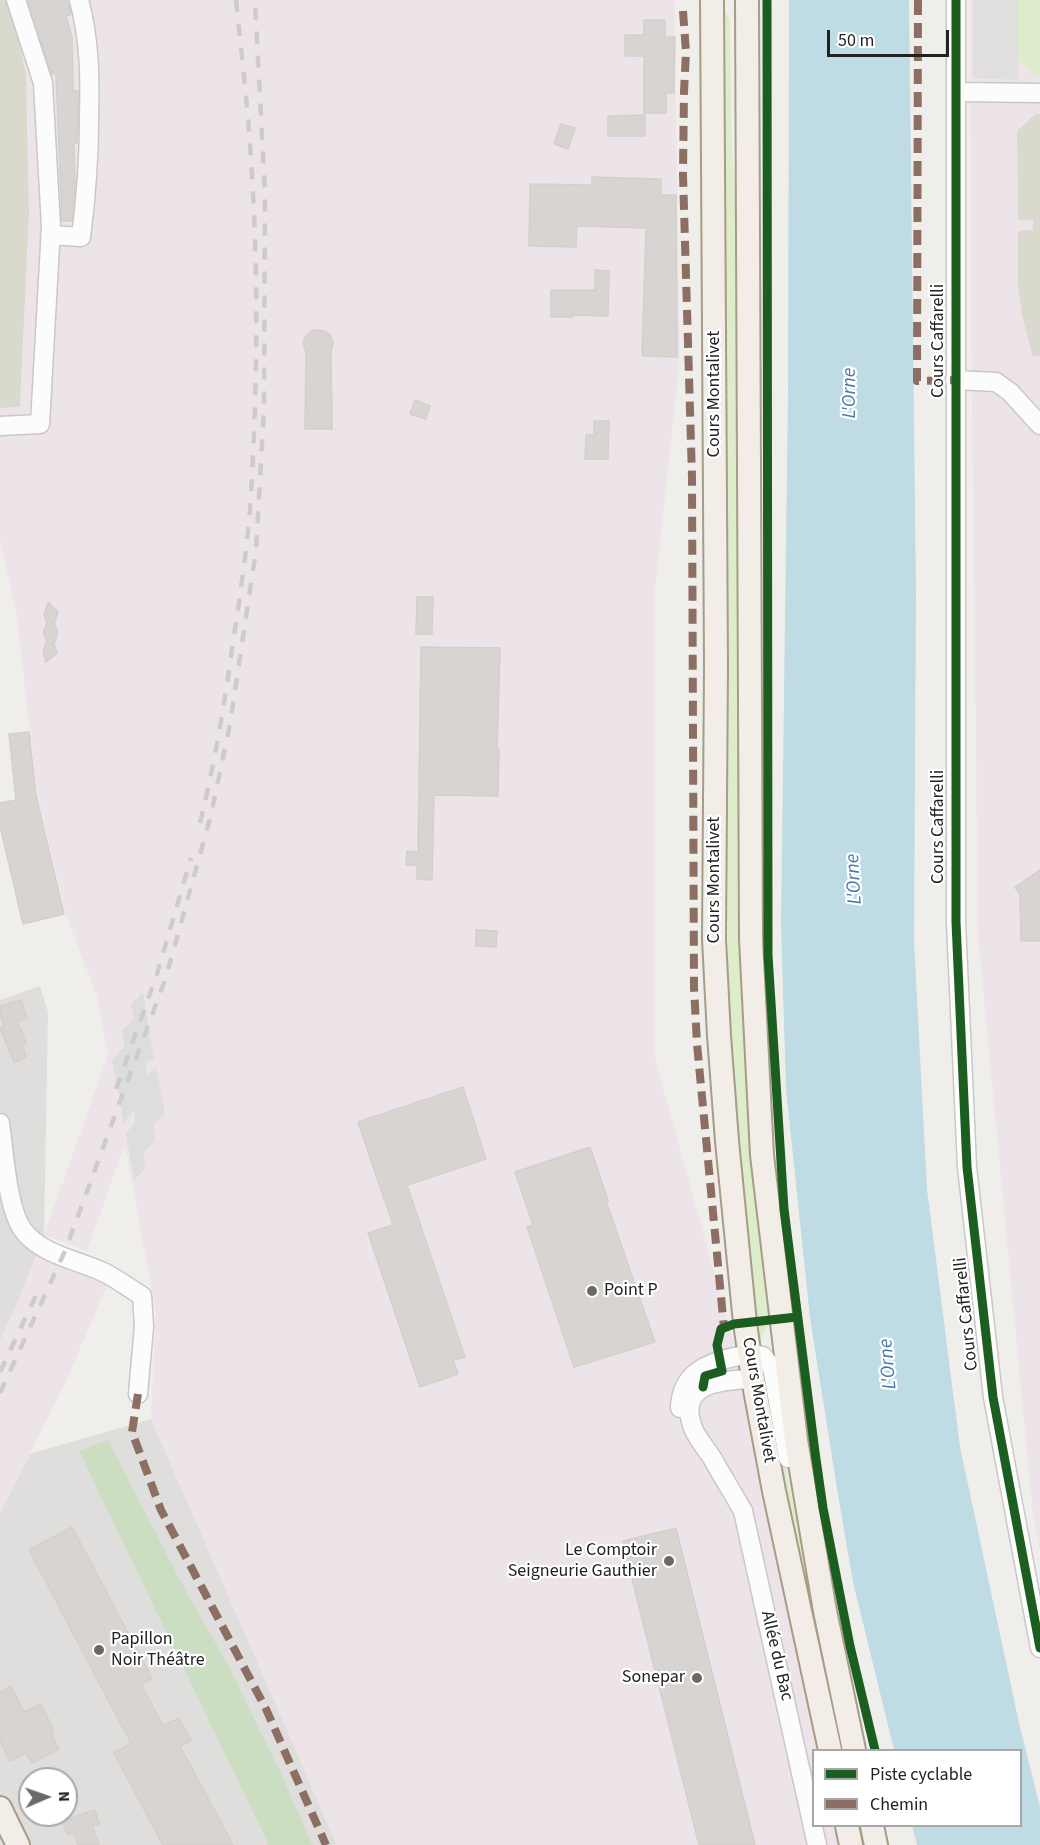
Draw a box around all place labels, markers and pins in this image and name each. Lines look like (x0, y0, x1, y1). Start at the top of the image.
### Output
place label: Point P (604, 1280, 658, 1302)
marker: Point P (585, 1284, 599, 1298)
place label: Le Comptoir Seigneurie Gauthier (508, 1540, 657, 1582)
marker: Le Comptoir Seigneurie Gauthier (662, 1554, 676, 1568)
place label: Papillon Noir Théâtre (111, 1629, 205, 1672)
marker: Papillon Noir Théâtre (92, 1643, 106, 1657)
place label: Sonepar (622, 1667, 685, 1689)
marker: Sonepar (690, 1671, 704, 1685)

